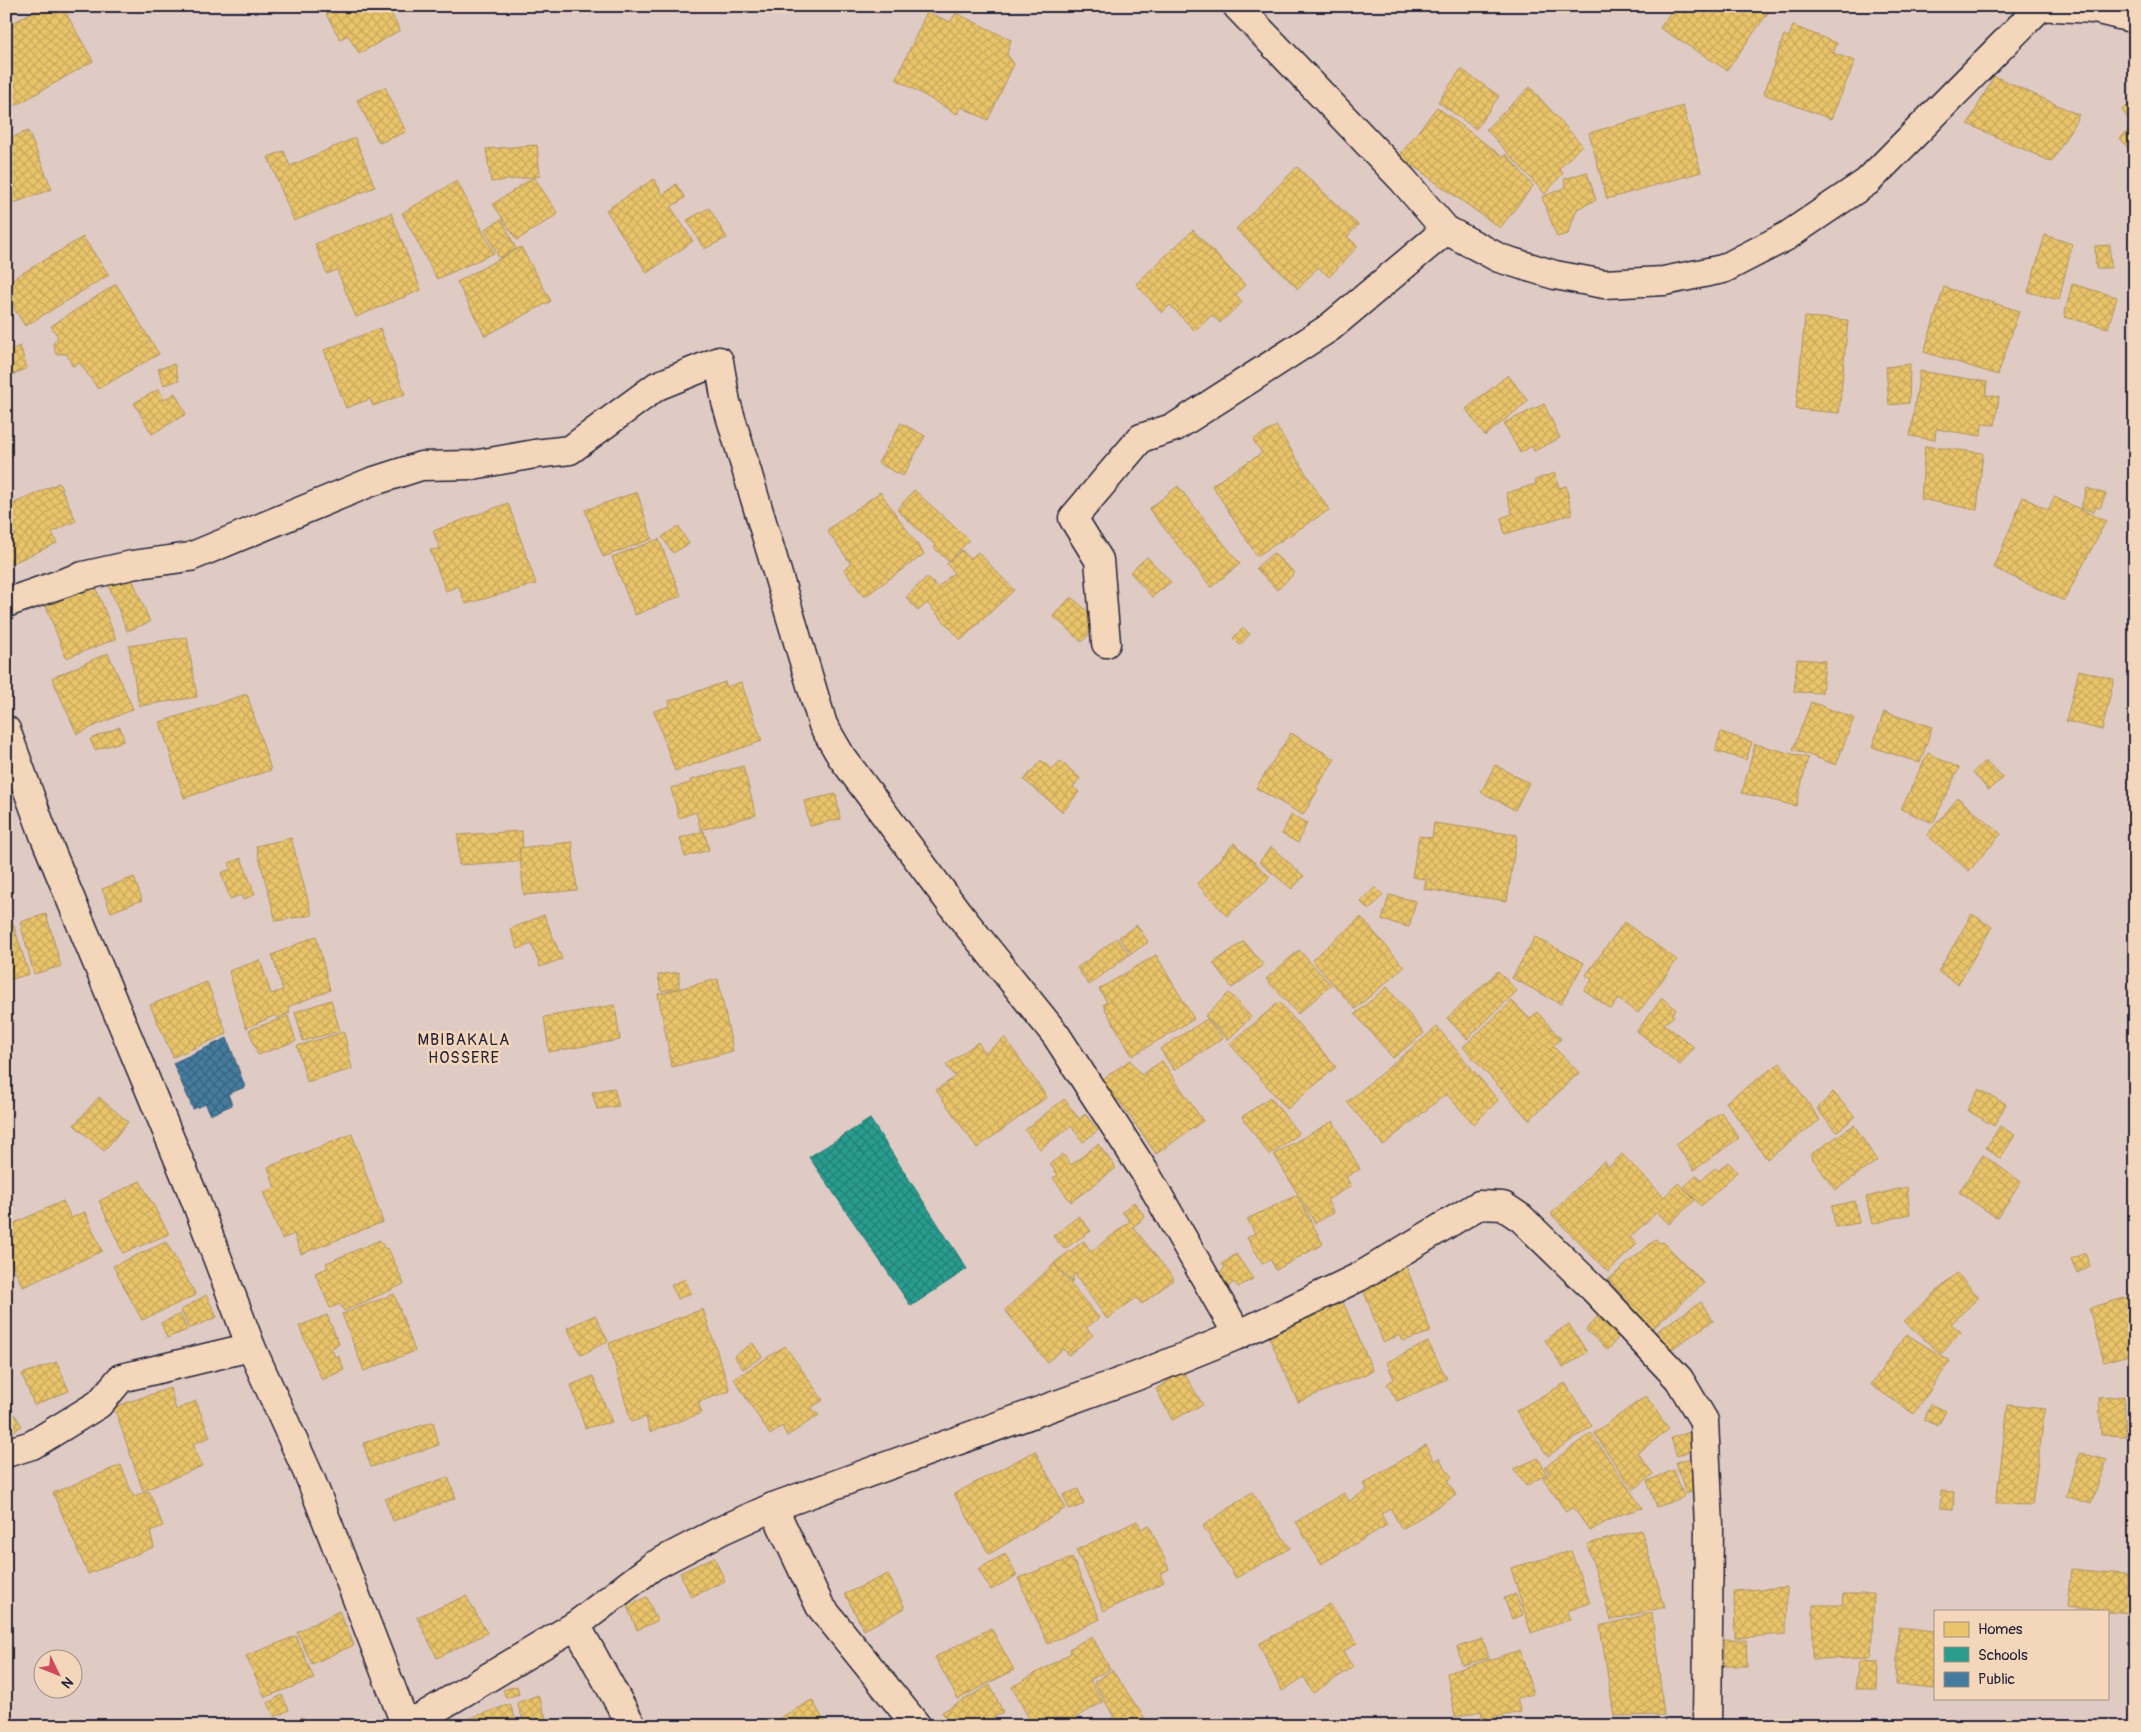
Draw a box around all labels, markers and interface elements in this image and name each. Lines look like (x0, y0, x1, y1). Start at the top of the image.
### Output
district label: MBIBAKALA HOSSERE (418, 1030, 510, 1068)
legend (1934, 1610, 2108, 1700)
text: Homes (1978, 1620, 2023, 1639)
text: Schools (1978, 1646, 2028, 1665)
north arrow (32, 1650, 82, 1700)
text: Public (1978, 1670, 2015, 1689)
text: N (58, 1673, 77, 1692)

